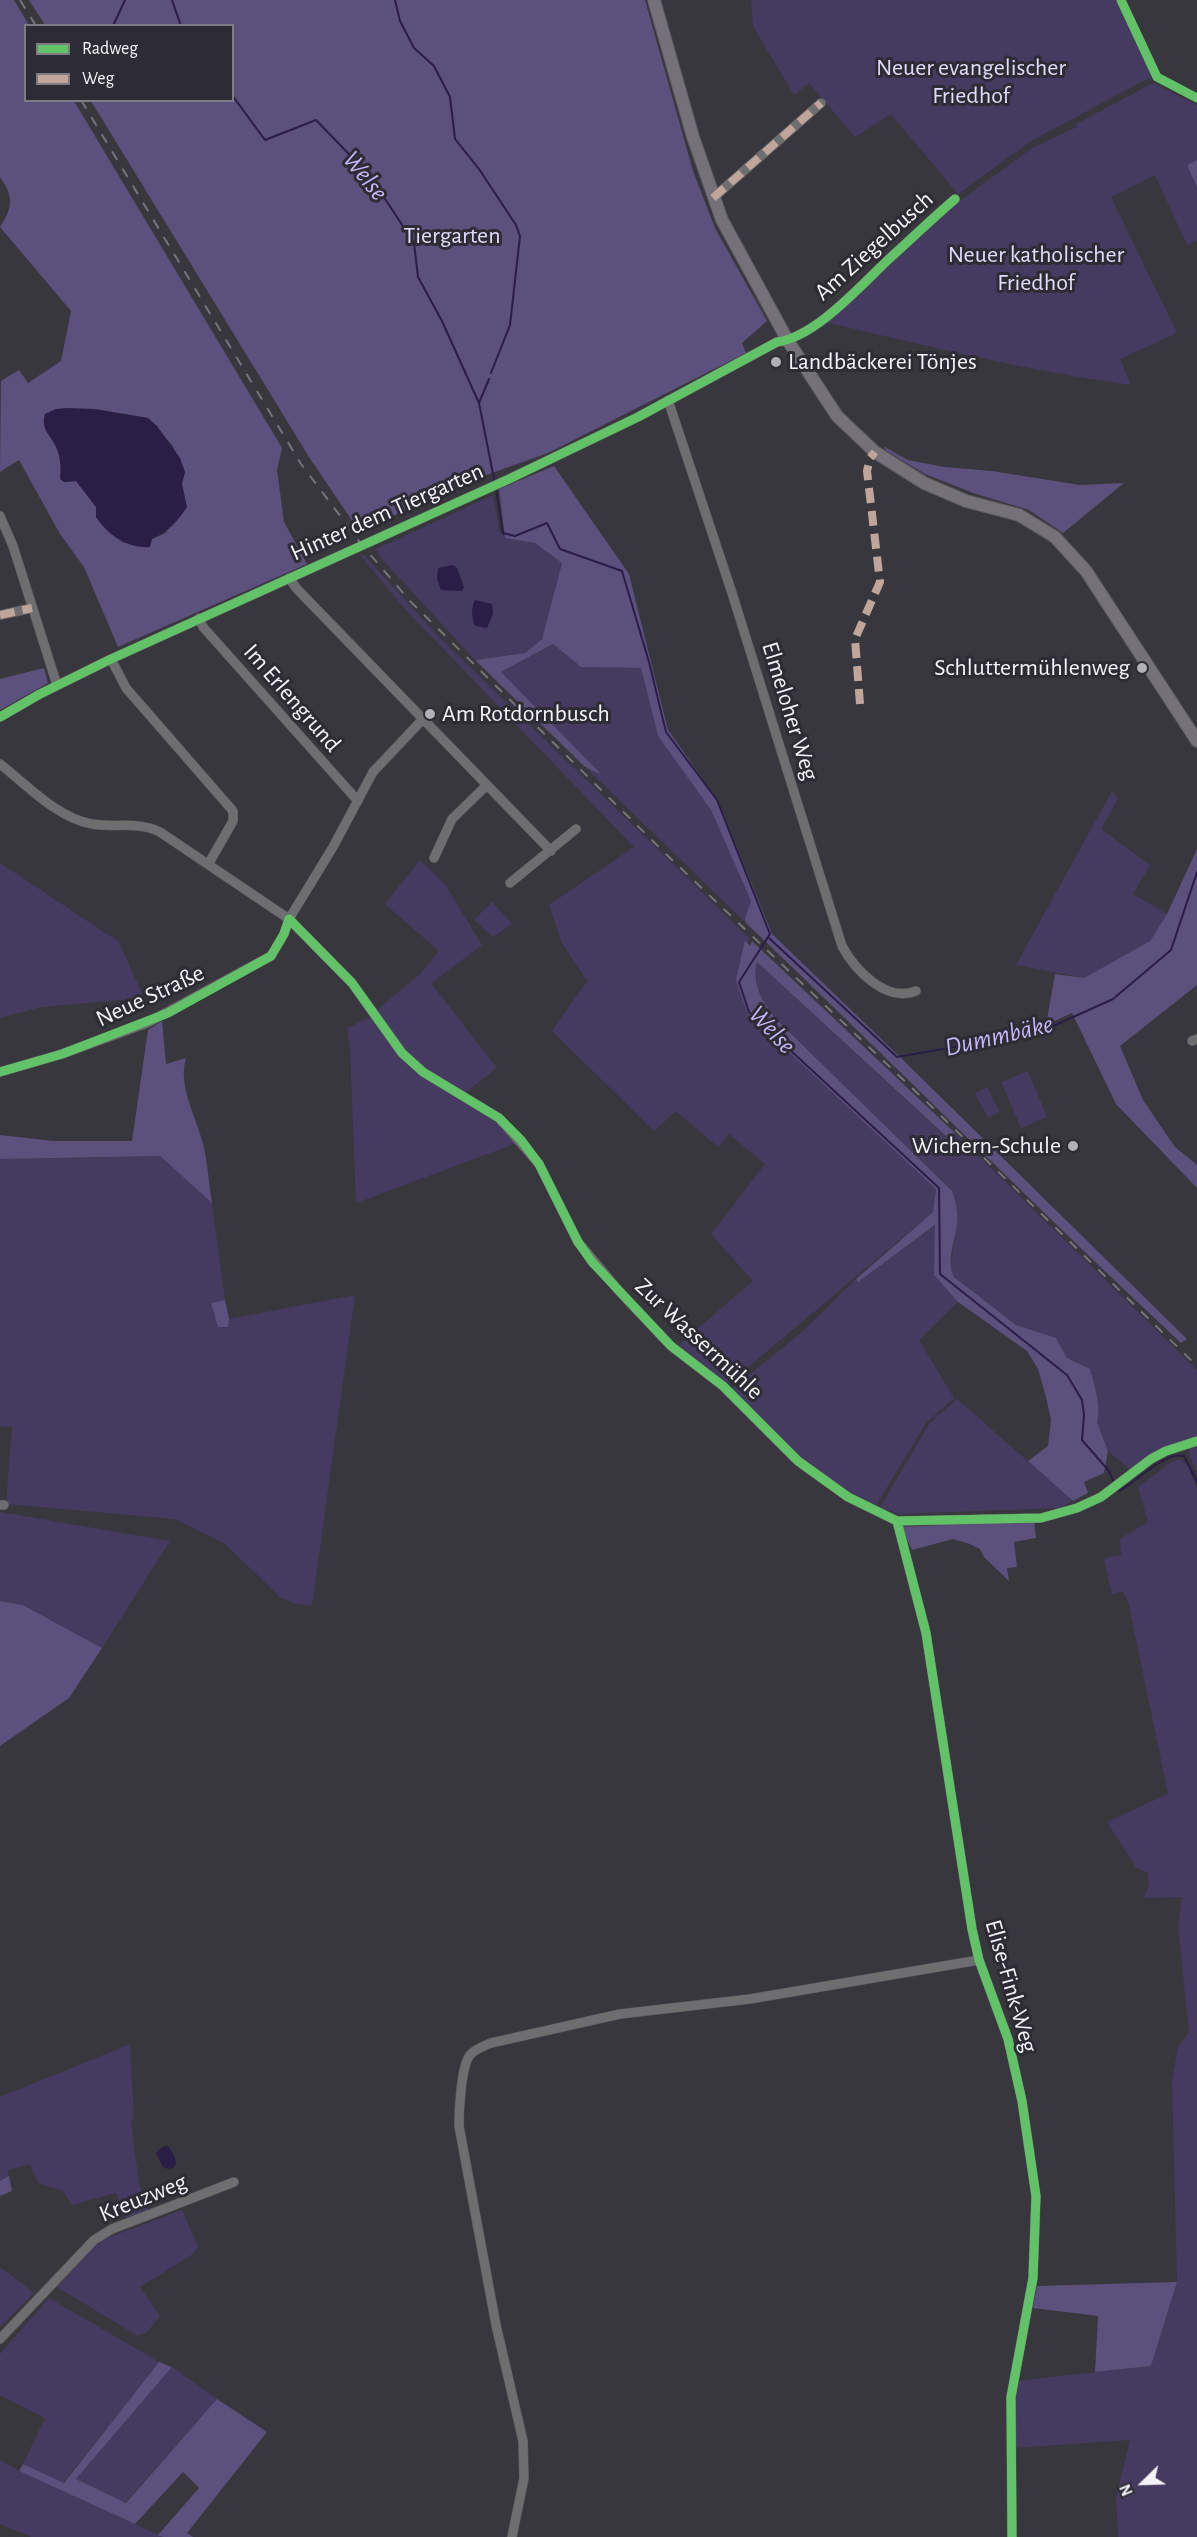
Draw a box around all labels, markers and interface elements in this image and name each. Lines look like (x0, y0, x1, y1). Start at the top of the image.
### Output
legend (24, 24, 234, 102)
text: Radweg (82, 40, 138, 58)
park label: Neuer evangelischer Friedhof (876, 54, 1066, 110)
text: Weg (82, 70, 114, 88)
water label: Welse (336, 145, 394, 207)
street label: Am Ziegelbusch (809, 185, 939, 307)
park label: Tiergarten (403, 222, 501, 250)
park label: Neuer katholischer Friedhof (948, 241, 1124, 297)
place label: Landbäckerei Tönjes (788, 348, 977, 376)
marker: Landbäckerei Tönjes (769, 355, 783, 369)
street label: Hinter dem Tiergarten (286, 456, 488, 568)
street label: Im Erlengrund (237, 638, 347, 758)
street label: Elmeloher Weg (755, 638, 825, 784)
place label: Schluttermühlenweg (934, 654, 1130, 682)
marker: Schluttermühlenweg (1135, 661, 1149, 675)
place label: Am Rotdornbusch (442, 700, 610, 728)
marker: Am Rotdornbusch (423, 707, 437, 721)
street label: Neue Straße (91, 958, 209, 1034)
water label: Welse (742, 999, 802, 1061)
water label: Dummbäke (942, 1008, 1056, 1064)
place label: Wichern-Schule (912, 1132, 1061, 1160)
marker: Wichern-Schule (1066, 1139, 1080, 1153)
street label: Zur Wassermühle (629, 1272, 769, 1406)
street label: Elise-Fink-Weg (978, 1916, 1044, 2056)
street label: Kreuzweg (95, 2167, 191, 2229)
north arrow (1113, 2453, 1173, 2513)
text: N (1117, 2482, 1136, 2498)

